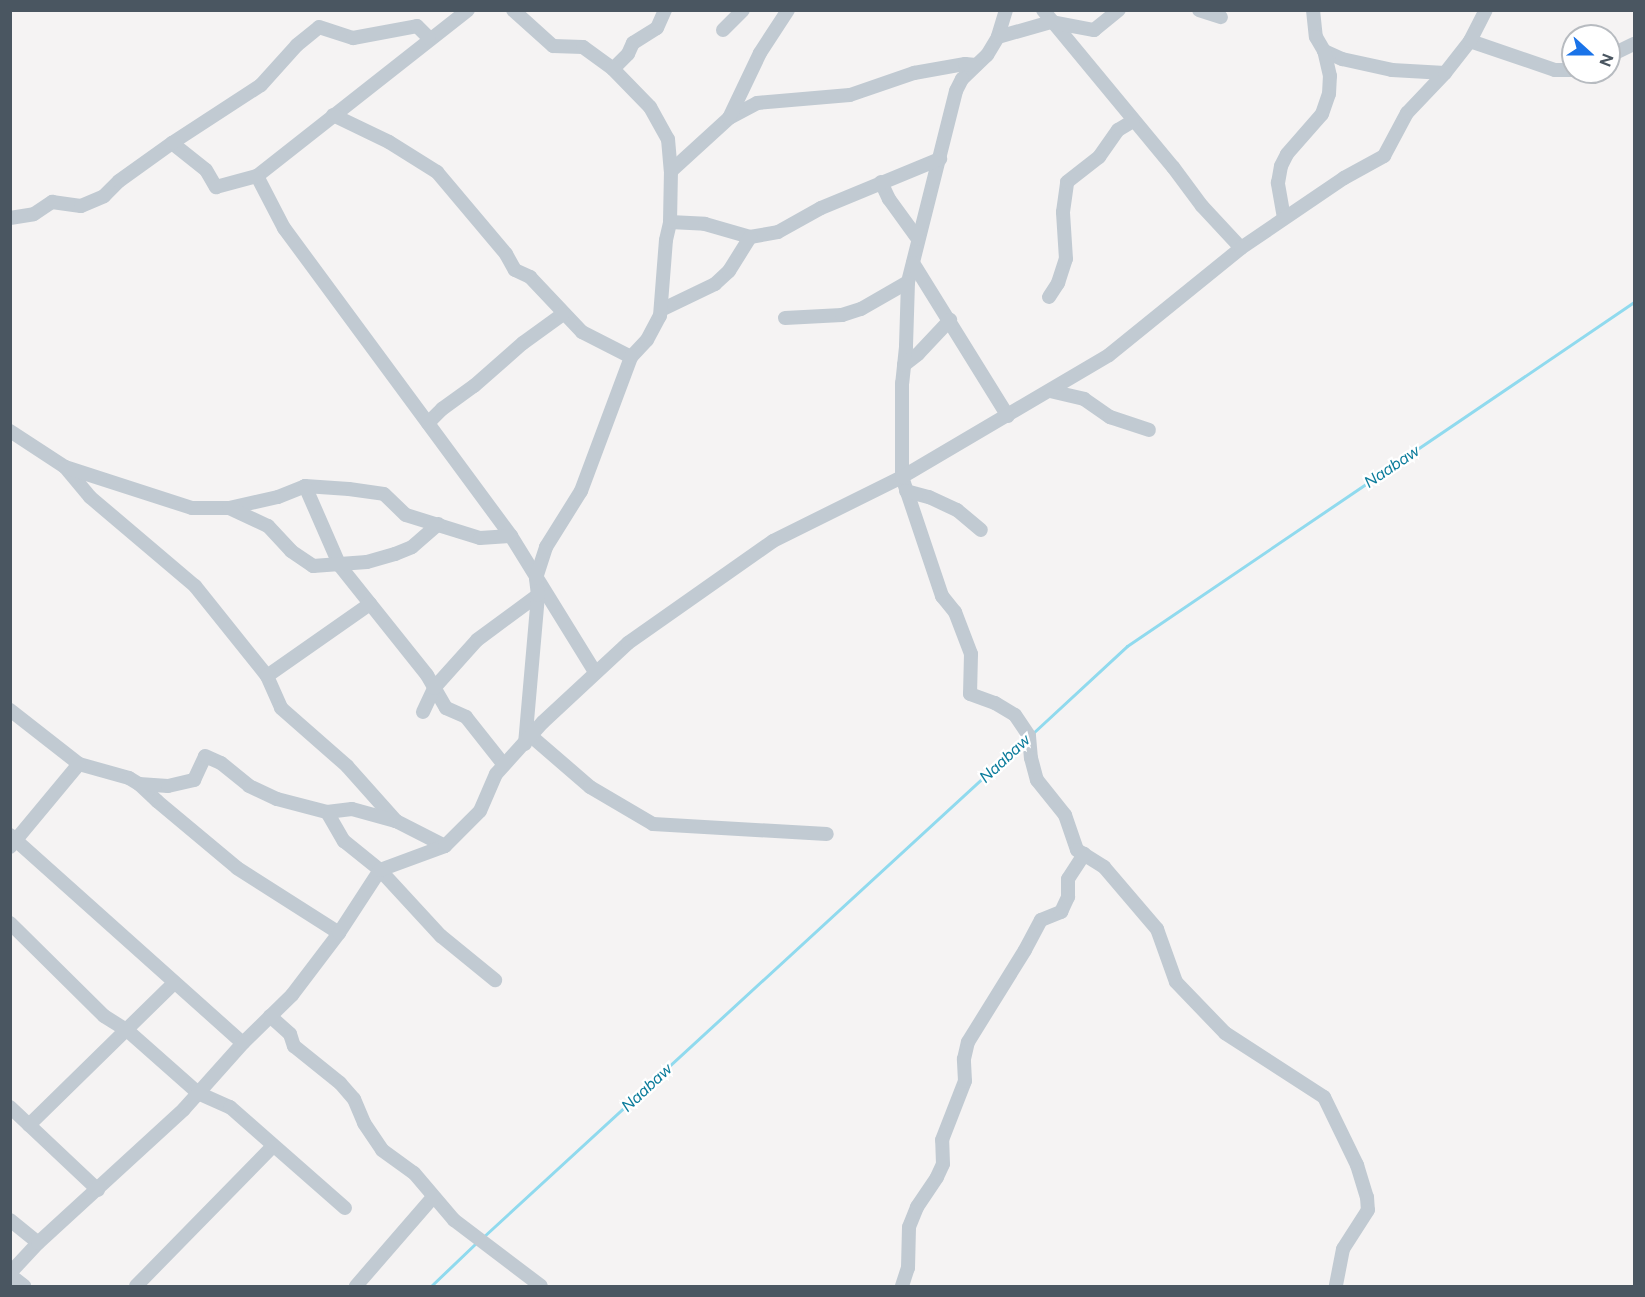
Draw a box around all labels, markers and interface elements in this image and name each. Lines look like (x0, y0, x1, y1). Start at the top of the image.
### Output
north arrow (1561, 24, 1621, 84)
text: N (1595, 51, 1617, 69)
water label: Naabaw (1361, 442, 1423, 492)
water label: Naabaw (976, 731, 1034, 787)
water label: Naabaw (618, 1060, 676, 1116)

